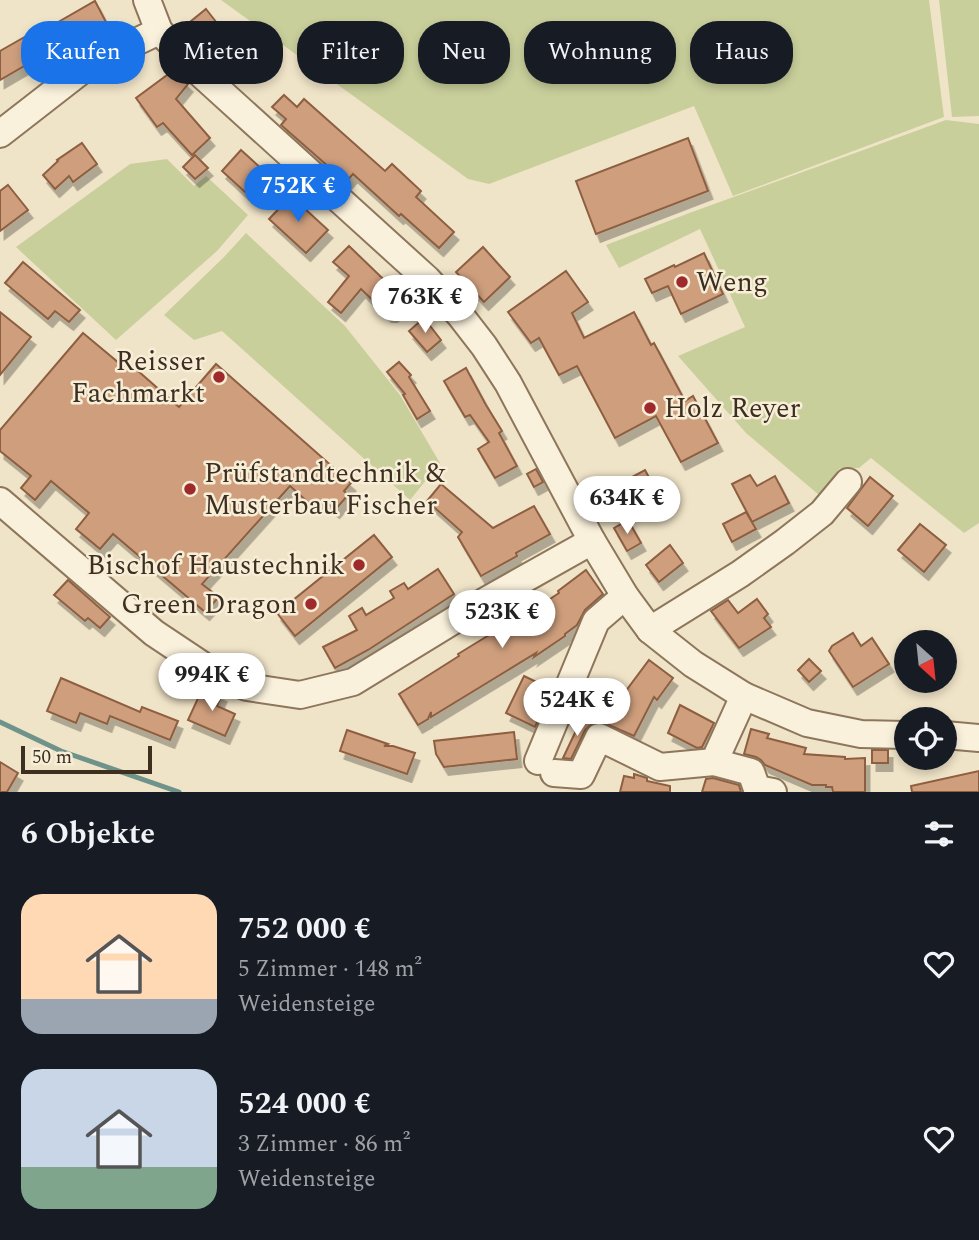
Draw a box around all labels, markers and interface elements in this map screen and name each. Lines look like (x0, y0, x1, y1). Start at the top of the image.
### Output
chip: Kaufen (21, 21, 145, 84)
chip: Mieten (159, 21, 283, 84)
chip: Filter (297, 21, 404, 84)
chip: Neu (418, 21, 510, 84)
chip: Wohnung (524, 21, 676, 84)
chip: Haus (690, 21, 793, 84)
pin: 752K € (241, 164, 355, 224)
text: 752K € (260, 169, 336, 204)
place label: Weng (696, 261, 768, 304)
marker: Weng (674, 274, 690, 290)
pin: 763K € (368, 276, 482, 335)
text: 763K € (387, 280, 463, 315)
place label: Reisser Fachmarkt (71, 340, 205, 415)
marker: Reisser Fachmarkt (211, 369, 227, 385)
place label: Holz Reyer (664, 387, 801, 430)
marker: Holz Reyer (642, 400, 658, 416)
place label: Prüfstandtechnik & Musterbau Fischer (204, 452, 446, 527)
pin: 634K € (570, 476, 684, 536)
marker: Prüfstandtechnik & Musterbau Fischer (182, 481, 198, 497)
text: 634K € (589, 481, 665, 516)
place label: Bischof Haustechnik (87, 544, 345, 587)
marker: Bischof Haustechnik (351, 557, 367, 573)
place label: Green Dragon (121, 583, 297, 626)
pin: 523K € (445, 590, 559, 650)
text: 523K € (464, 595, 540, 630)
marker: Green Dragon (303, 596, 319, 612)
north arrow (894, 630, 957, 693)
map controls (894, 630, 957, 770)
pin: 994K € (155, 654, 269, 713)
text: 994K € (174, 658, 250, 693)
pin: 524K € (520, 678, 634, 738)
text: 524K € (539, 683, 615, 718)
button: locate (894, 707, 957, 770)
scale bar (21, 743, 152, 775)
text: 50 m (32, 743, 72, 772)
text: 6 Objekte (21, 811, 155, 857)
icon: filters (920, 815, 958, 853)
text: 752 000 € (238, 906, 371, 952)
icon: home (77, 922, 161, 1006)
icon: heart (920, 945, 958, 983)
text: 5 Zimmer · 148 m² (238, 952, 422, 987)
text: Weidensteige (238, 987, 375, 1022)
text: 524 000 € (238, 1081, 371, 1127)
icon: home (77, 1097, 161, 1181)
icon: heart (920, 1120, 958, 1158)
text: 3 Zimmer · 86 m² (238, 1127, 410, 1162)
text: Weidensteige (238, 1162, 375, 1197)

